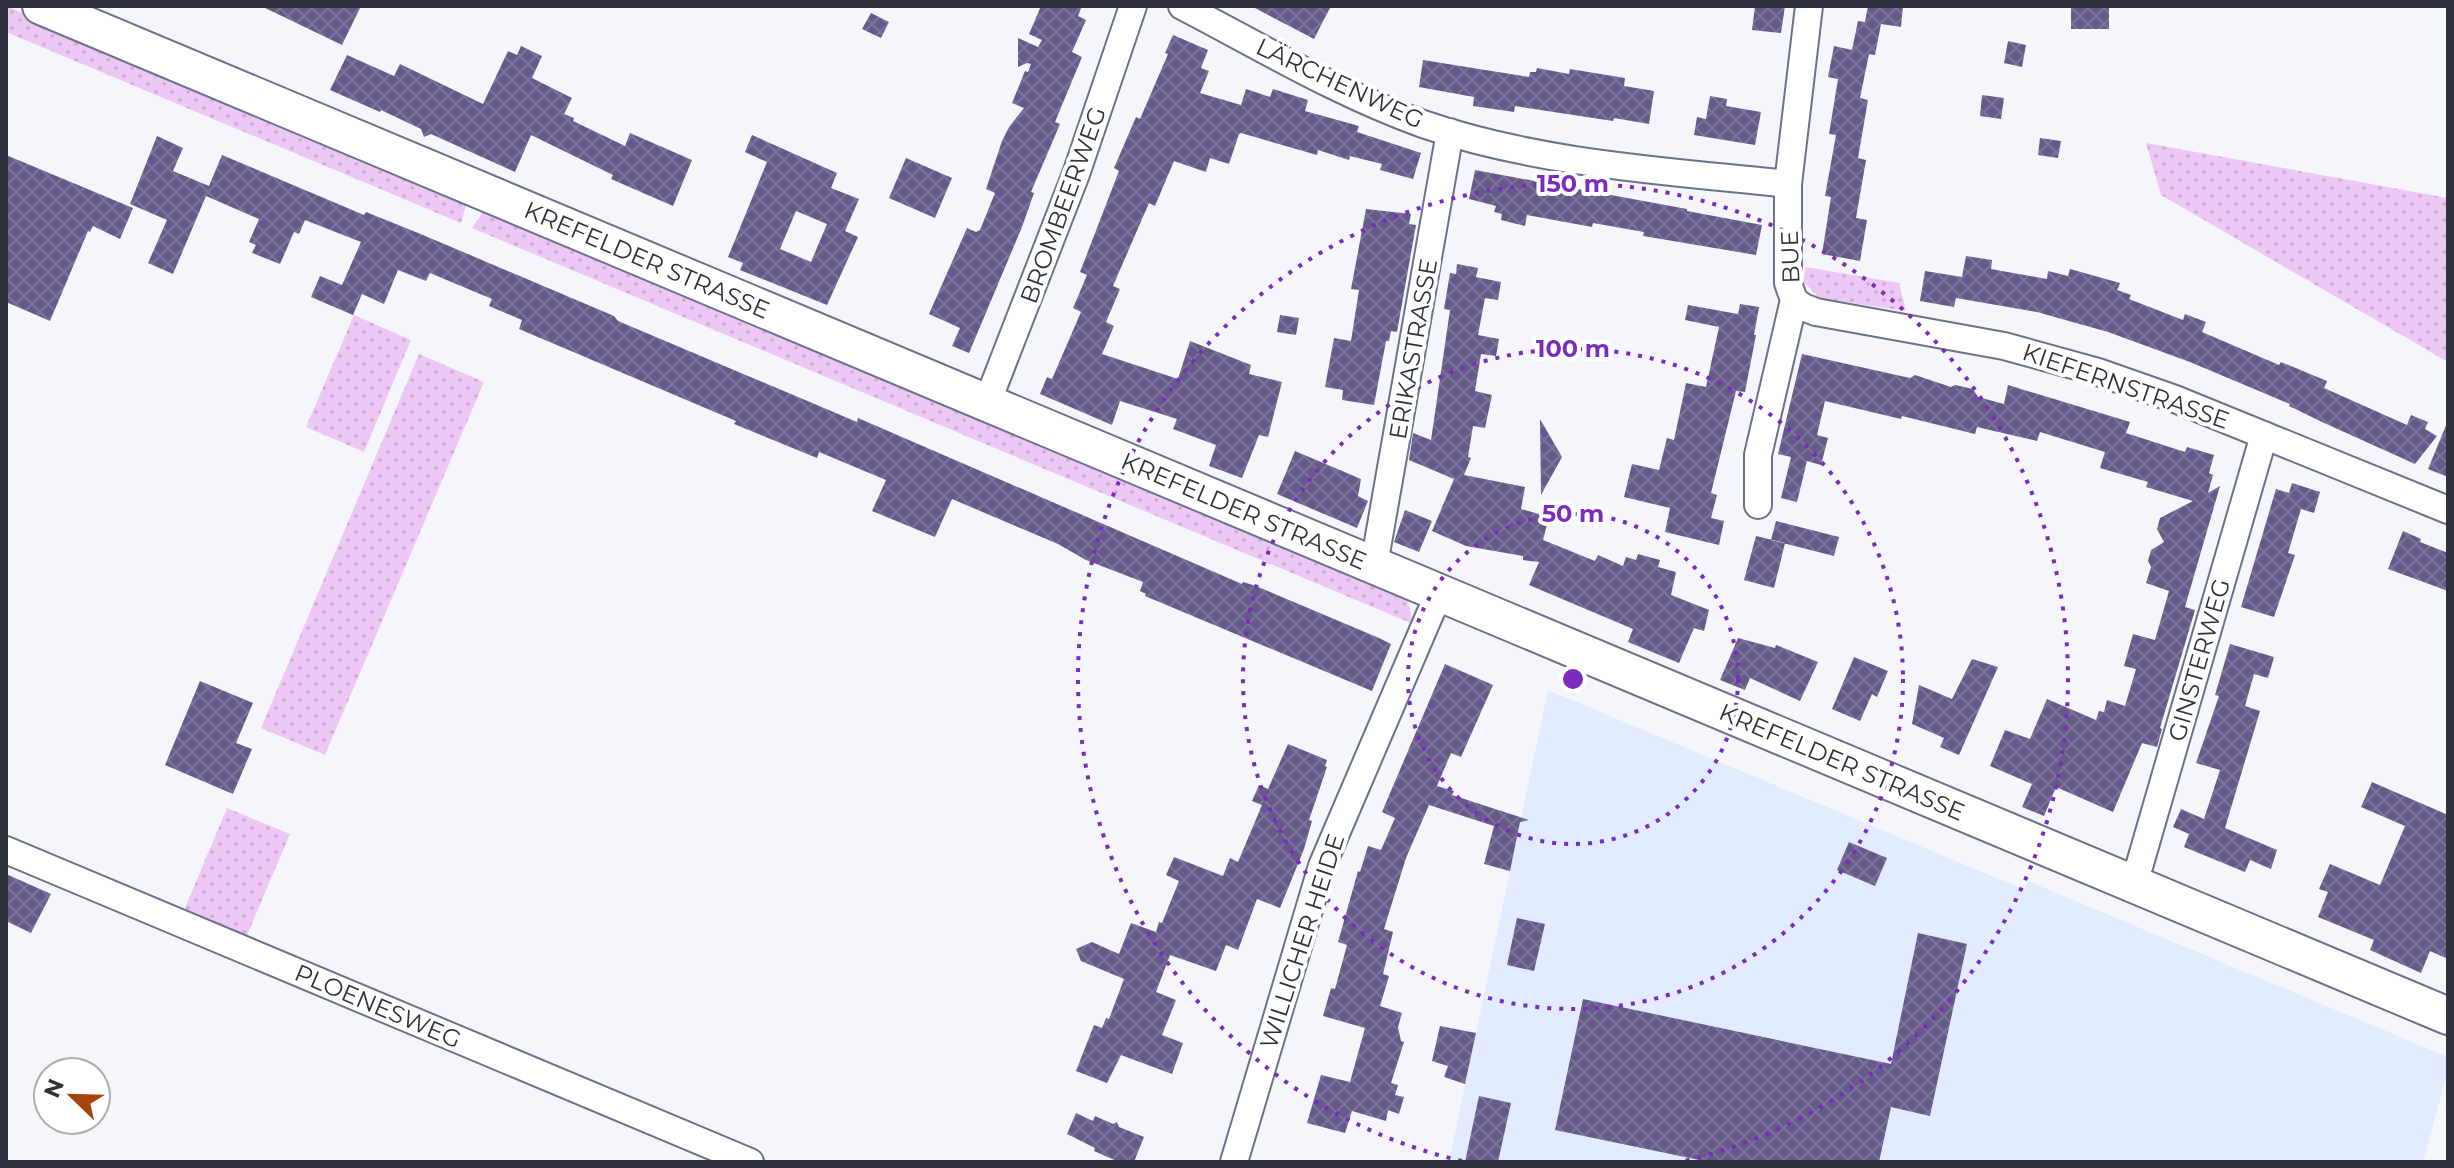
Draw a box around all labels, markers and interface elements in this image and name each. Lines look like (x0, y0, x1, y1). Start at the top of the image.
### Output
street label: LÄRCHENWEG (1252, 32, 1428, 134)
street label: BROMBEERWEG (1014, 103, 1112, 307)
text: 150 m (1537, 169, 1609, 198)
street label: KREFELDER STRASSE (520, 195, 774, 325)
street label: BUE (1775, 230, 1805, 284)
street label: ERIKASTRASSE (1383, 257, 1443, 441)
text: 100 m (1536, 334, 1610, 363)
street label: KIEFERNSTRASSE (2019, 337, 2233, 435)
street label: KREFELDER STRASSE (1117, 446, 1371, 576)
text: 50 m (1542, 499, 1604, 528)
street label: GINSTERWEG (2162, 575, 2236, 745)
centre of rings (1559, 665, 1587, 693)
street label: KREFELDER STRASSE (1715, 697, 1969, 827)
street label: WILLICHER HEIDE (1254, 830, 1350, 1052)
street label: PLOENESWEG (290, 958, 466, 1054)
north arrow (32, 1056, 112, 1136)
text: N (38, 1075, 70, 1102)

